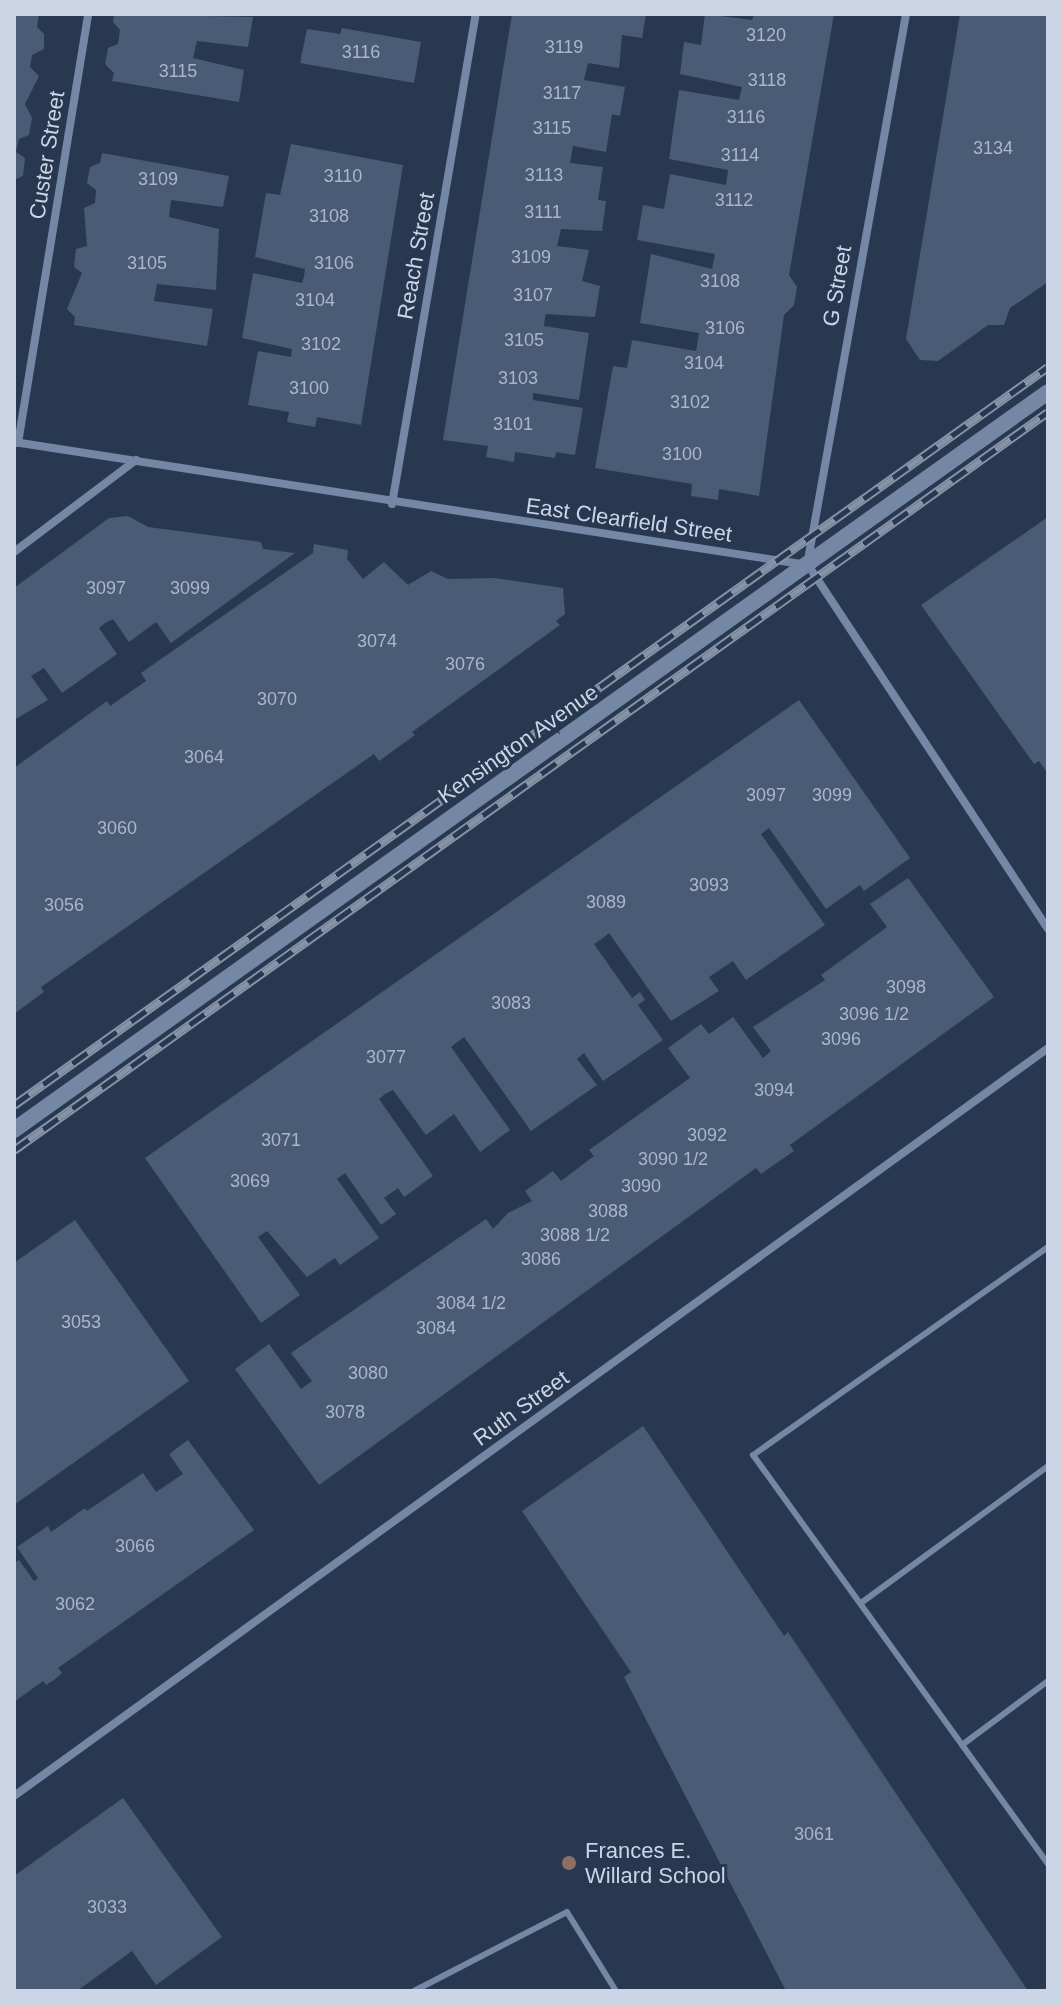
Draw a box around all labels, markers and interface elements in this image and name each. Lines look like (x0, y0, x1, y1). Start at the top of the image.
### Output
house number: 3120 (746, 24, 786, 46)
house number: 3119 (545, 36, 583, 58)
house number: 3116 (342, 41, 380, 63)
house number: 3115 (159, 60, 197, 82)
house number: 3118 (748, 69, 786, 91)
house number: 3117 (543, 82, 581, 104)
street label: Custer Street (24, 89, 70, 221)
house number: 3116 (727, 106, 765, 128)
house number: 3115 (533, 117, 571, 139)
house number: 3134 (973, 137, 1013, 159)
house number: 3114 (721, 144, 759, 166)
house number: 3113 (525, 164, 563, 186)
house number: 3110 (324, 165, 362, 187)
house number: 3109 (138, 168, 178, 190)
house number: 3112 (715, 189, 753, 211)
street label: Reach Street (392, 190, 440, 322)
house number: 3111 (524, 201, 562, 223)
house number: 3108 (309, 205, 349, 227)
street label: G Street (817, 243, 857, 329)
house number: 3109 (511, 246, 551, 268)
house number: 3105 (127, 252, 167, 274)
house number: 3106 (314, 252, 354, 274)
house number: 3108 (700, 270, 740, 292)
house number: 3107 (513, 284, 553, 306)
house number: 3104 (295, 289, 335, 311)
house number: 3106 (705, 317, 745, 339)
house number: 3105 (504, 329, 544, 351)
house number: 3102 (301, 333, 341, 355)
house number: 3104 (684, 352, 724, 374)
house number: 3103 (498, 367, 538, 389)
house number: 3100 (289, 377, 329, 399)
house number: 3102 (670, 391, 710, 413)
house number: 3101 (493, 413, 533, 435)
house number: 3100 (662, 443, 702, 465)
street label: East Clearfield Street (524, 492, 734, 548)
house number: 3097 (86, 577, 126, 599)
house number: 3099 (170, 577, 210, 599)
house number: 3074 (357, 630, 397, 652)
house number: 3076 (445, 653, 485, 675)
street label: Kensington Avenue (432, 679, 604, 809)
house number: 3070 (257, 688, 297, 710)
house number: 3064 (184, 746, 224, 768)
house number: 3097 (746, 784, 786, 806)
house number: 3099 (812, 784, 852, 806)
house number: 3060 (97, 817, 137, 839)
house number: 3093 (689, 874, 729, 896)
house number: 3089 (586, 891, 626, 913)
house number: 3056 (44, 894, 84, 916)
house number: 3098 (886, 976, 926, 998)
house number: 3083 (491, 992, 531, 1014)
house number: 3096 1/2 (839, 1003, 909, 1025)
house number: 3096 (821, 1028, 861, 1050)
house number: 3077 (366, 1046, 406, 1068)
house number: 3094 (754, 1079, 794, 1101)
house number: 3092 (687, 1124, 727, 1146)
house number: 3071 (261, 1129, 301, 1151)
house number: 3090 1/2 (638, 1148, 708, 1170)
house number: 3069 (230, 1170, 270, 1192)
house number: 3090 (621, 1175, 661, 1197)
house number: 3088 (588, 1200, 628, 1222)
house number: 3088 1/2 (540, 1224, 610, 1246)
house number: 3086 (521, 1248, 561, 1270)
house number: 3084 1/2 (436, 1292, 506, 1314)
house number: 3053 (61, 1311, 101, 1333)
house number: 3084 (416, 1317, 456, 1339)
house number: 3080 (348, 1362, 388, 1384)
street label: Ruth Street (468, 1365, 574, 1451)
house number: 3078 (325, 1401, 365, 1423)
house number: 3066 (115, 1535, 155, 1557)
house number: 3062 (55, 1593, 95, 1615)
house number: 3061 (794, 1823, 834, 1845)
place label: Frances E. Willard School (585, 1837, 726, 1888)
marker: Frances E. Willard School (560, 1854, 578, 1872)
house number: 3033 (87, 1896, 127, 1918)

